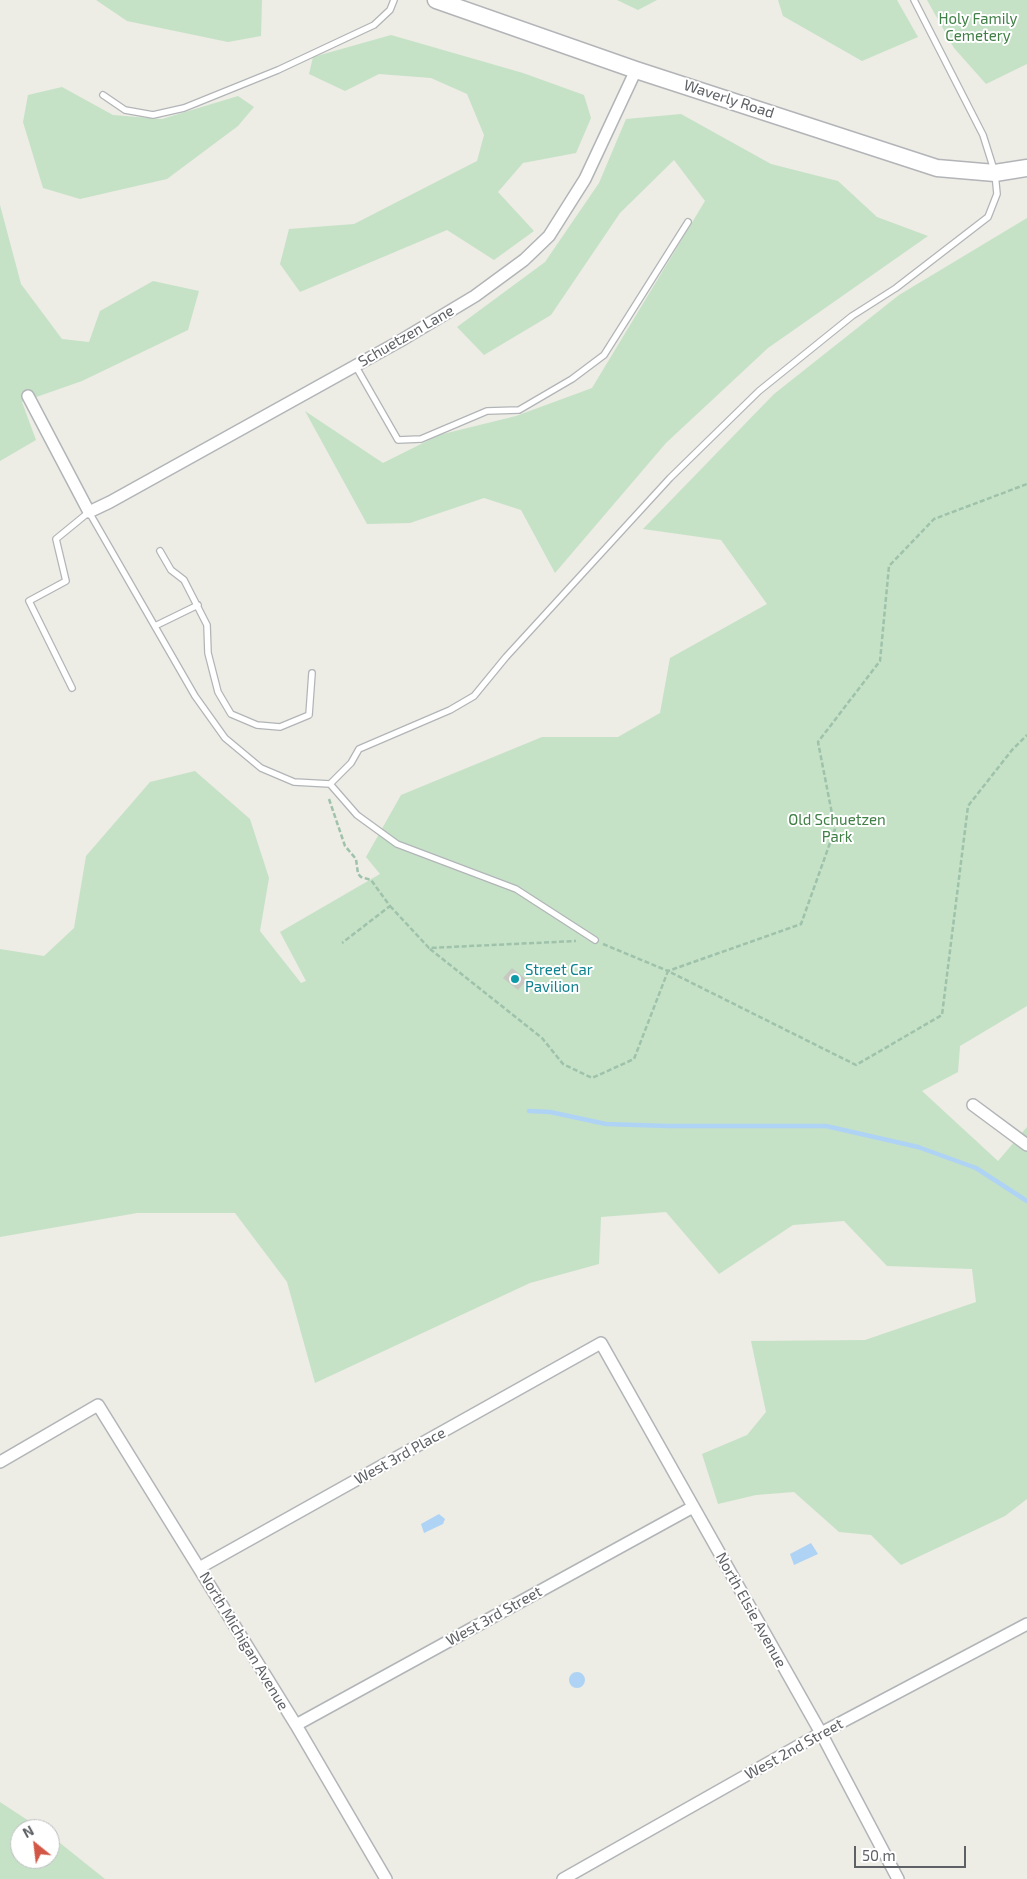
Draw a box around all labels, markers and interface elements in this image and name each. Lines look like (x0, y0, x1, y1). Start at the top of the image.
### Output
park label: Holy Family Cemetery (939, 10, 1017, 45)
street label: Waverly Road (681, 76, 777, 122)
street label: Schuetzen Lane (355, 301, 457, 371)
park label: Old Schuetzen Park (788, 811, 886, 846)
place label: Street Car Pavilion (525, 961, 593, 996)
marker: Street Car Pavilion (509, 973, 521, 985)
street label: West 3rd Place (351, 1423, 449, 1489)
street label: North Elsie Avenue (712, 1549, 790, 1671)
street label: North Michigan Avenue (195, 1568, 293, 1714)
street label: West 3rd Street (443, 1582, 545, 1650)
street label: West 2nd Street (742, 1715, 846, 1783)
north arrow (10, 1819, 60, 1869)
text: N (19, 1821, 37, 1841)
scale bar (857, 1836, 970, 1868)
text: 50 m (862, 1846, 896, 1864)

